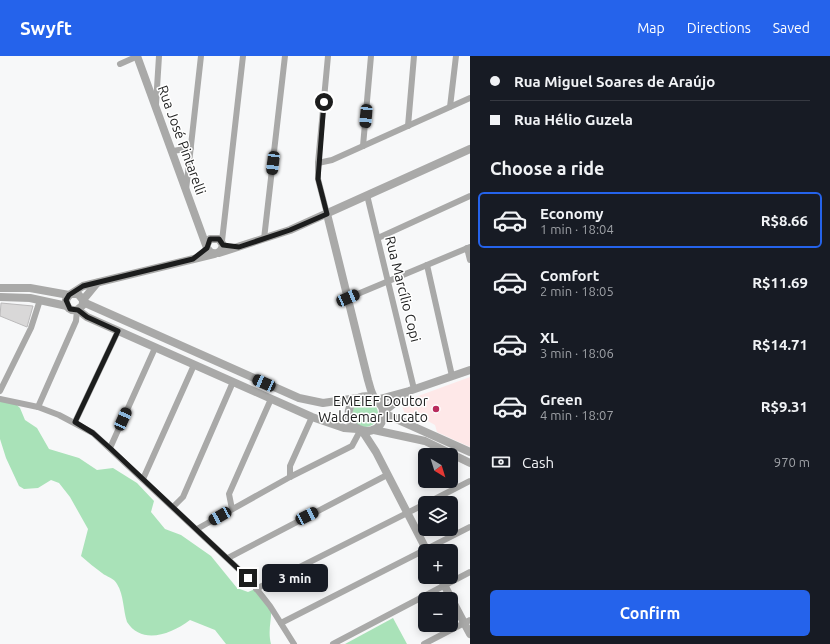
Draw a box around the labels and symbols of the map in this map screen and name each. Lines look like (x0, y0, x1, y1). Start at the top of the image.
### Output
street label: Rua José Pintarelli (155, 83, 209, 197)
route start (315, 93, 333, 111)
car (359, 104, 373, 128)
car (266, 150, 280, 176)
street label: Rua Marcílio Copi (382, 234, 424, 344)
car (335, 288, 361, 308)
car (251, 373, 277, 393)
place label: EMEIEF Doutor Waldemar Lucato (318, 393, 429, 425)
marker: EMEIEF Doutor Waldemar Lucato (431, 404, 441, 414)
car (113, 406, 133, 432)
north arrow (418, 448, 458, 488)
car (207, 505, 233, 527)
car (294, 505, 320, 527)
callout: 3 min (262, 564, 328, 592)
route end (239, 569, 257, 587)

